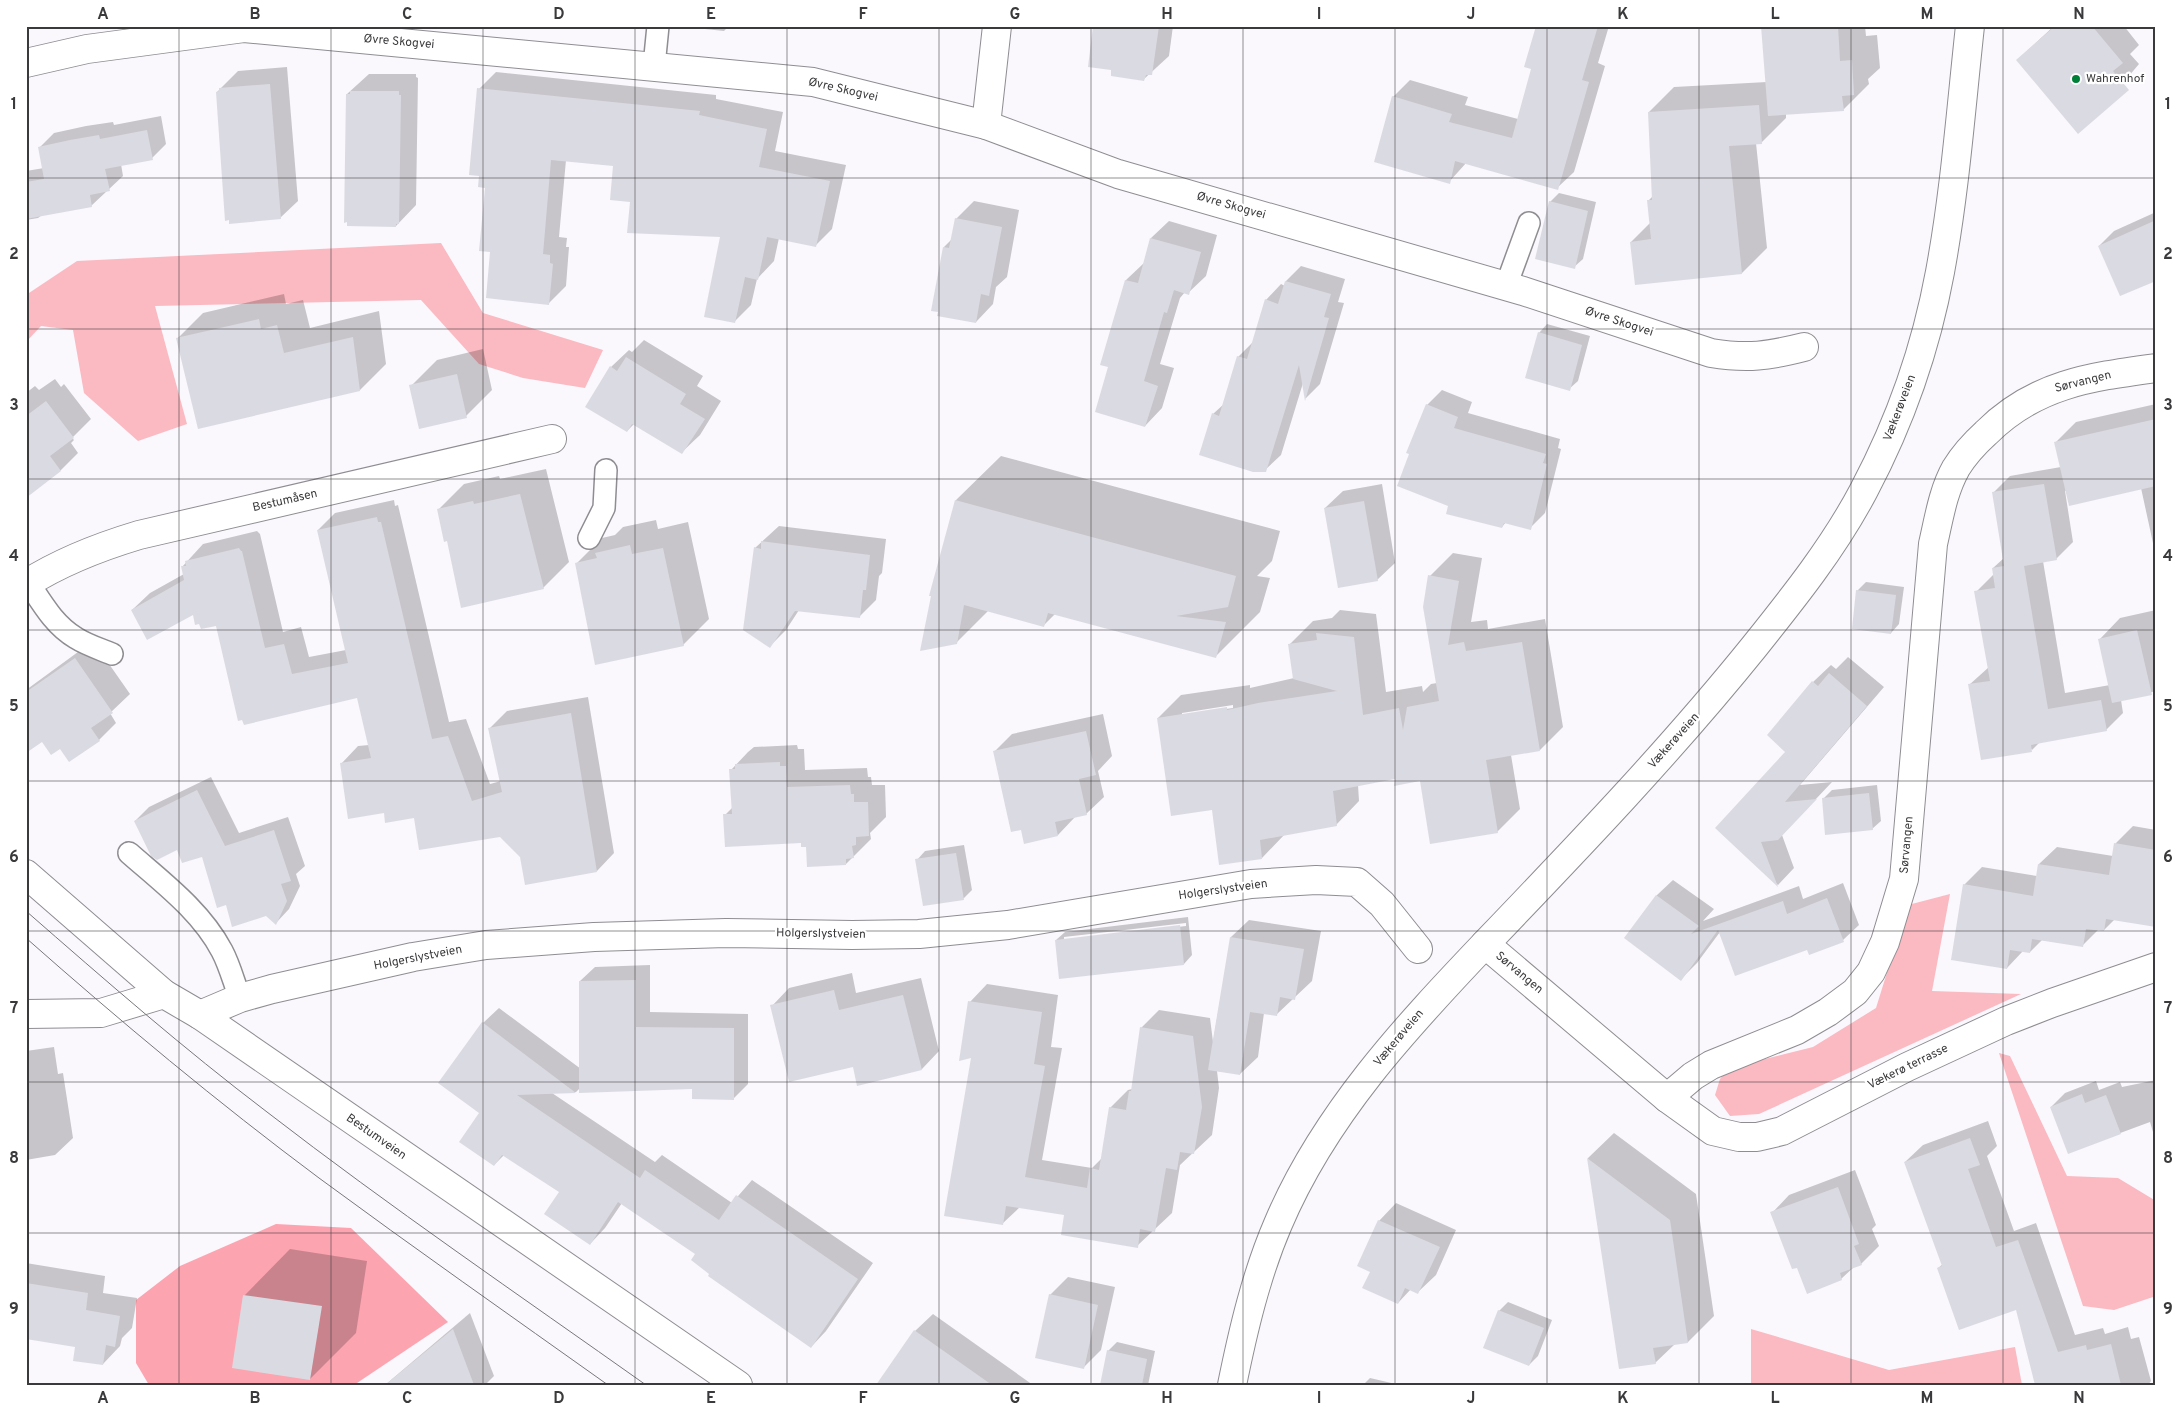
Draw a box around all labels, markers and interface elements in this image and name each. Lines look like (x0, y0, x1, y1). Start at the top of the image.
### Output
text: A (97, 5, 109, 25)
text: B (249, 5, 261, 25)
text: C (402, 5, 412, 25)
text: D (553, 5, 565, 25)
text: E (706, 5, 716, 25)
text: F (858, 5, 868, 25)
text: G (1010, 5, 1020, 25)
text: H (1161, 5, 1173, 25)
text: I (1317, 5, 1321, 25)
text: J (1467, 5, 1475, 25)
text: K (1617, 5, 1629, 25)
text: L (1770, 5, 1780, 25)
text: M (1921, 5, 1933, 25)
text: N (2073, 5, 2085, 25)
street label: Øvre Skogvei (363, 31, 435, 53)
place label: Wahrenhof (2086, 71, 2144, 87)
marker: Wahrenhof (2070, 73, 2082, 85)
street label: Øvre Skogvei (807, 74, 879, 106)
text: 1 (11, 95, 17, 115)
text: 1 (2165, 95, 2171, 115)
street label: Øvre Skogvei (1195, 189, 1267, 223)
text: 2 (9, 245, 19, 265)
text: 2 (2163, 245, 2173, 265)
street label: Øvre Skogvei (1583, 303, 1655, 341)
street label: Sørvangen (2053, 367, 2113, 397)
street label: Vækerøveien (1880, 373, 1920, 443)
text: 3 (9, 396, 19, 416)
text: 3 (2163, 396, 2173, 416)
street label: Bestumåsen (251, 486, 319, 516)
text: 4 (9, 547, 19, 567)
text: 4 (2163, 547, 2173, 567)
text: 5 (9, 697, 19, 717)
text: 5 (2163, 697, 2173, 717)
street label: Vækerøveien (1645, 710, 1703, 772)
street label: Sørvangen (1897, 816, 1917, 874)
text: 6 (9, 848, 19, 868)
text: 6 (2163, 848, 2173, 868)
street label: Holgerslystveien (1177, 876, 1269, 904)
street label: Holgerslystveien (776, 925, 866, 943)
street label: Holgerslystveien (372, 942, 464, 974)
street label: Sørvangen (1492, 948, 1546, 998)
text: 7 (10, 999, 18, 1019)
text: 7 (2164, 999, 2172, 1019)
street label: Vækerøveien (1370, 1006, 1428, 1070)
street label: Vækerø terrasse (1865, 1041, 1951, 1093)
street label: Bestumveien (343, 1110, 409, 1164)
text: 8 (9, 1149, 19, 1169)
text: 8 (2163, 1149, 2173, 1169)
text: 9 (9, 1300, 19, 1320)
text: 9 (2163, 1300, 2173, 1320)
text: A (97, 1389, 109, 1409)
text: B (249, 1389, 261, 1409)
text: C (402, 1389, 412, 1409)
text: D (553, 1389, 565, 1409)
text: E (706, 1389, 716, 1409)
text: F (858, 1389, 868, 1409)
text: G (1010, 1389, 1020, 1409)
text: H (1161, 1389, 1173, 1409)
text: I (1317, 1389, 1321, 1409)
text: J (1467, 1389, 1475, 1409)
text: K (1617, 1389, 1629, 1409)
text: L (1770, 1389, 1780, 1409)
text: M (1921, 1389, 1933, 1409)
text: N (2073, 1389, 2085, 1409)

